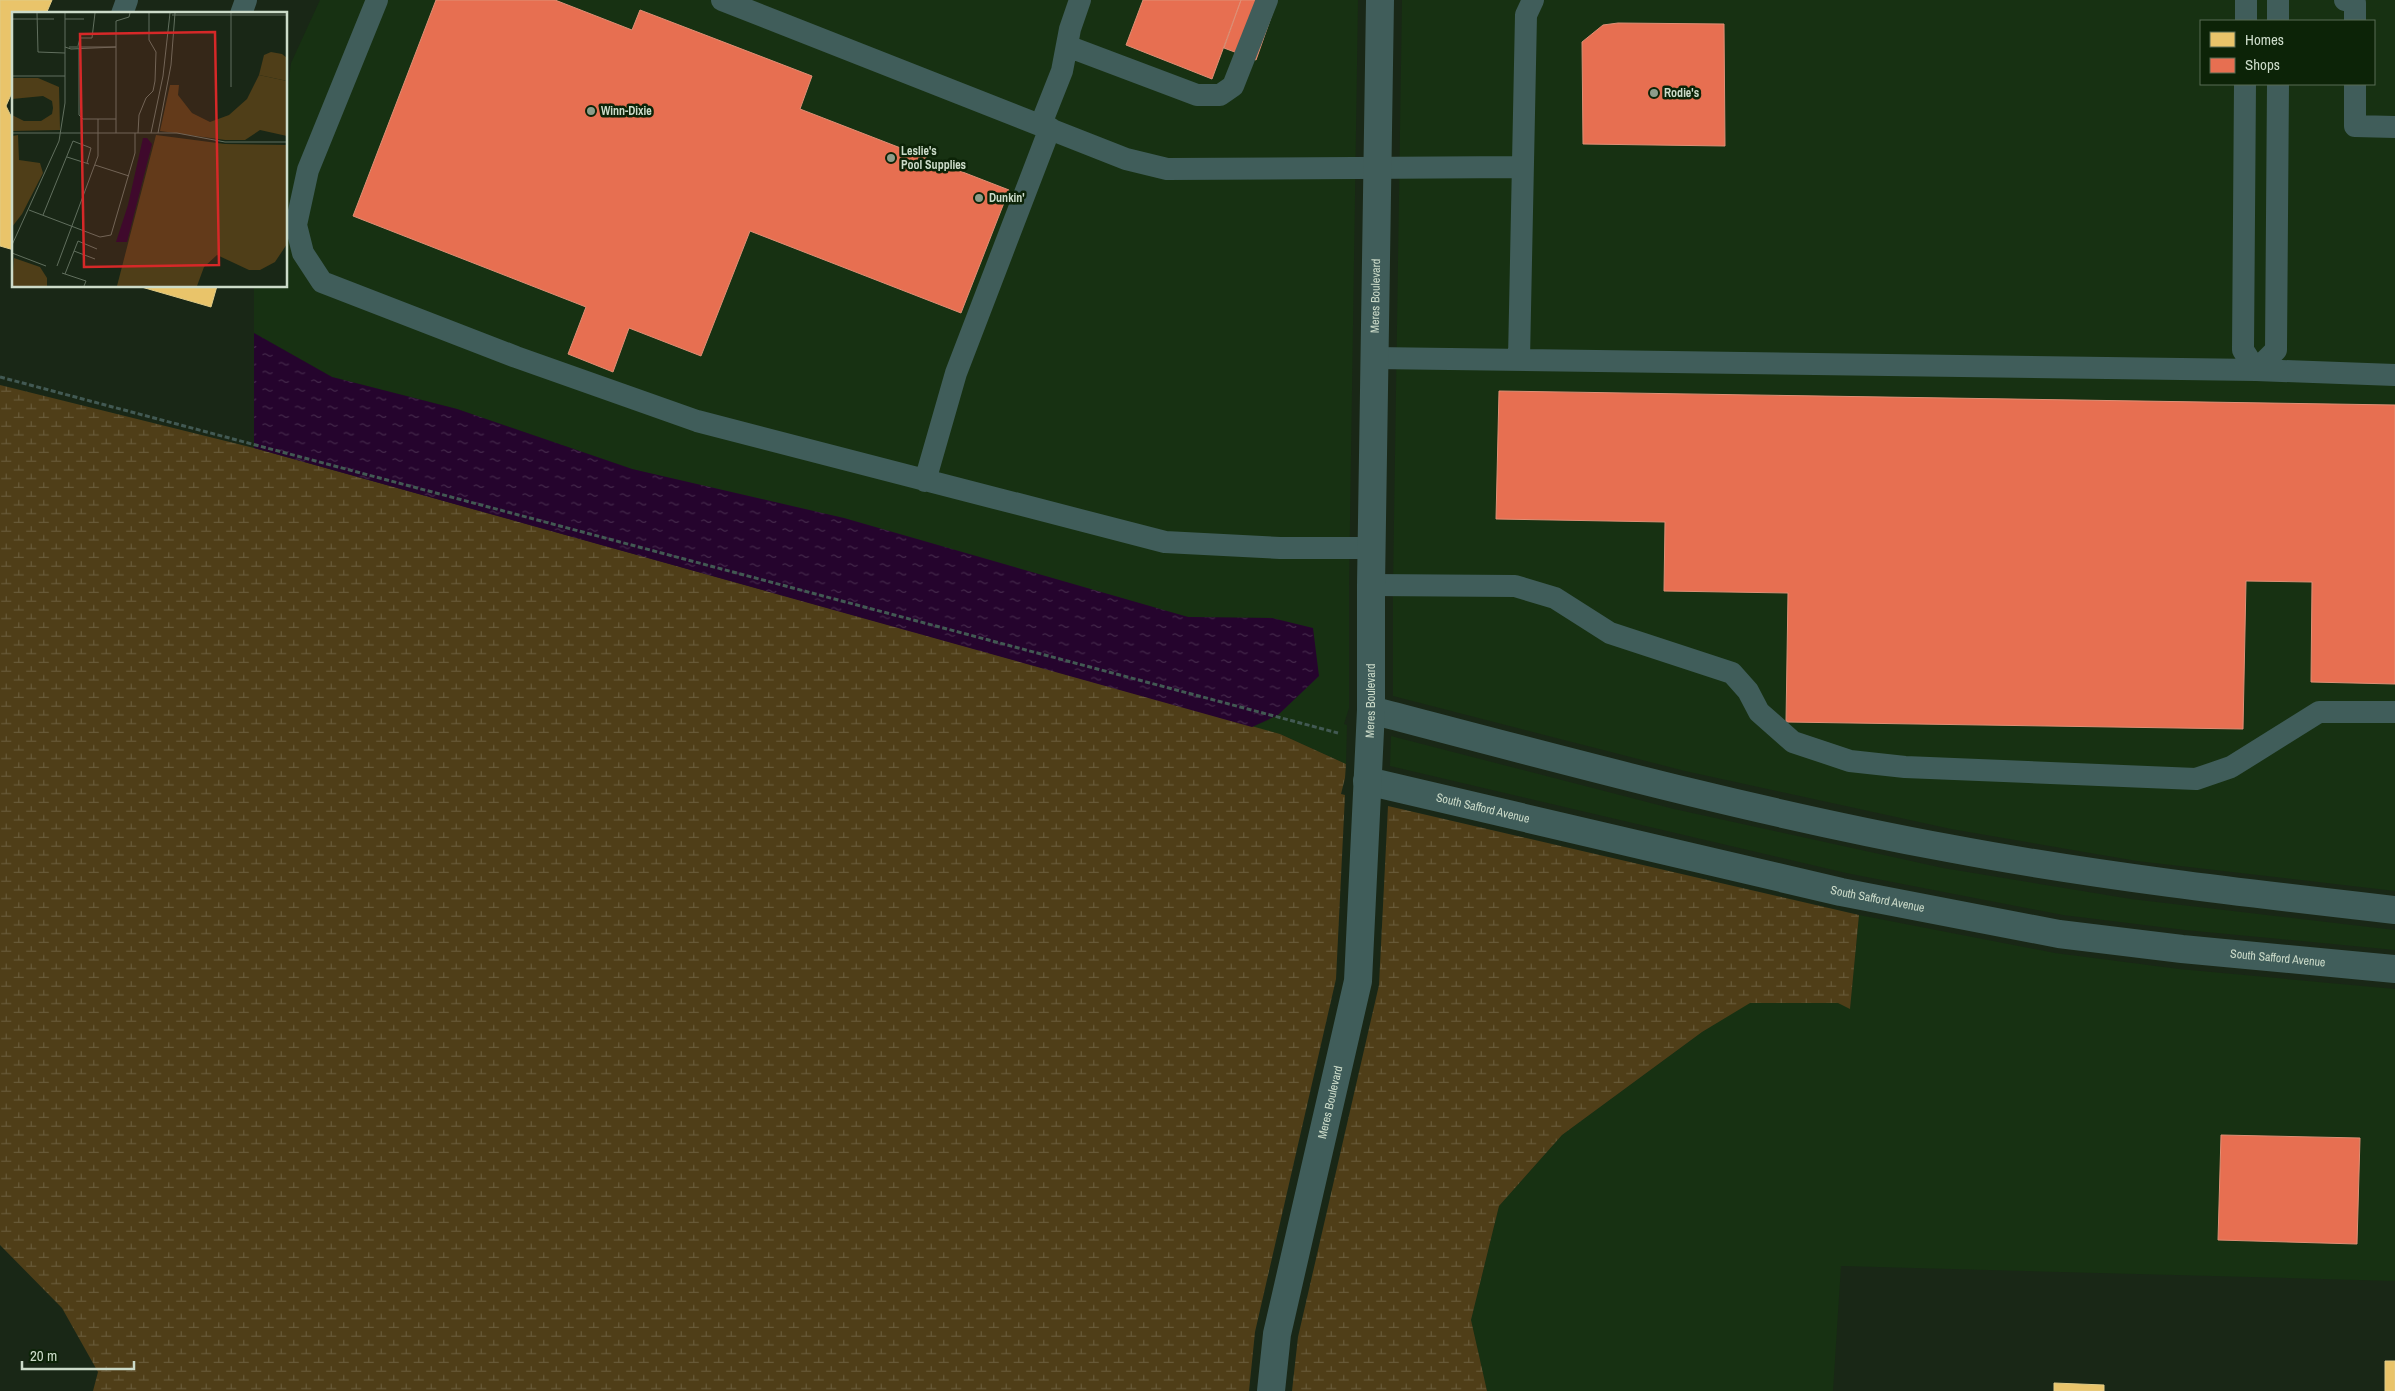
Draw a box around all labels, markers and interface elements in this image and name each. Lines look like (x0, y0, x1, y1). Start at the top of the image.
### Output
inset map (12, 12, 288, 288)
legend (2200, 20, 2375, 85)
text: Homes (2245, 29, 2284, 50)
text: Shops (2245, 54, 2280, 75)
place label: Rodie's (1664, 85, 1700, 101)
marker: Rodie's (1648, 87, 1660, 99)
place label: Winn-Dixie (601, 103, 652, 119)
marker: Winn-Dixie (585, 105, 597, 117)
place label: Leslie's Pool Supplies (901, 143, 967, 173)
marker: Leslie's Pool Supplies (885, 152, 897, 164)
place label: Dunkin' (989, 190, 1025, 206)
marker: Dunkin' (973, 192, 985, 204)
street label: Meres Boulevard (1367, 258, 1384, 333)
street label: Meres Boulevard (1362, 664, 1379, 738)
street label: South Safford Avenue (1434, 789, 1531, 827)
street label: South Safford Avenue (1829, 882, 1926, 916)
street label: South Safford Avenue (2229, 946, 2326, 970)
street label: Meres Boulevard (1314, 1064, 1346, 1140)
scale bar (22, 1338, 135, 1370)
text: 20 m (30, 1345, 57, 1366)

